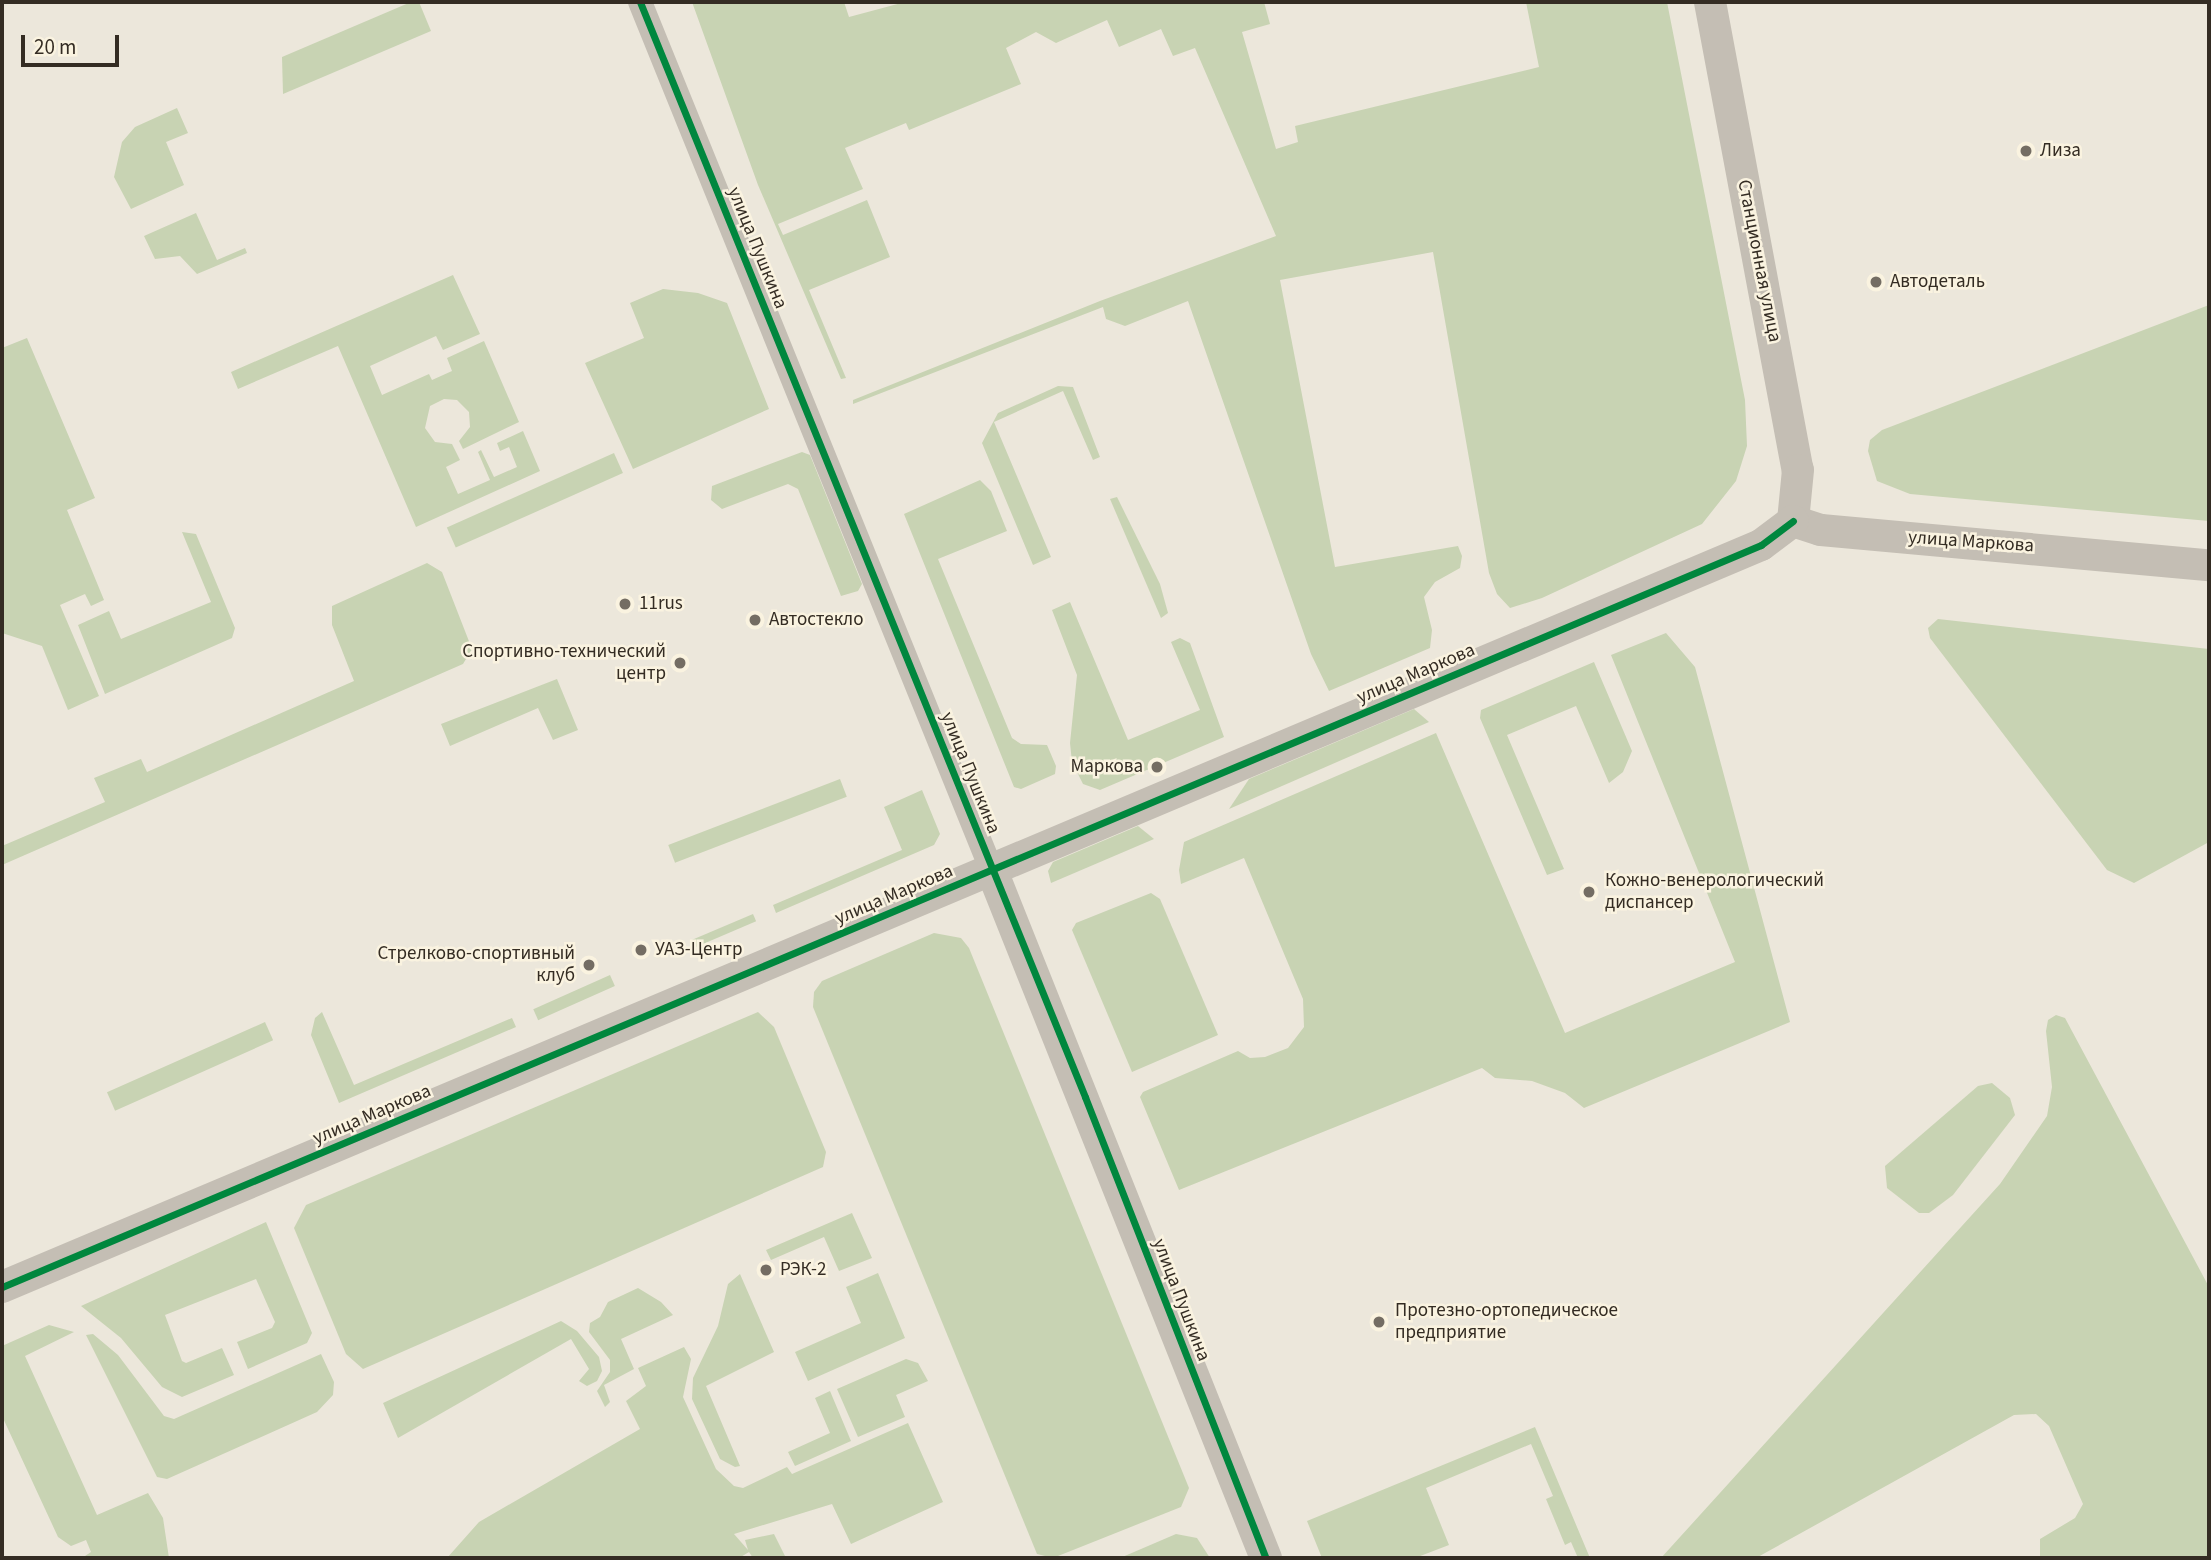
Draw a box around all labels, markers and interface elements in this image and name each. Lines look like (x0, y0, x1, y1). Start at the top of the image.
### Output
scale bar (24, 21, 122, 65)
text: 20 m (34, 32, 76, 62)
place label: Лиза (2040, 140, 2081, 162)
marker: Лиза (2018, 143, 2034, 159)
street label: Станционная улица (1732, 178, 1786, 344)
street label: улица Пушкина (722, 184, 792, 312)
place label: Автодеталь (1890, 271, 1985, 293)
marker: Автодеталь (1868, 274, 1884, 290)
street label: улица Маркова (1907, 526, 2035, 558)
place label: 11rus (639, 593, 683, 615)
marker: 11rus (617, 596, 633, 612)
place label: Автостекло (769, 609, 863, 631)
marker: Автостекло (747, 612, 763, 628)
street label: улица Маркова (1353, 639, 1479, 709)
place label: Спортивно-технический центр (462, 641, 666, 685)
marker: Спортивно-технический центр (672, 655, 688, 671)
street label: улица Пушкина (935, 709, 1005, 837)
place label: Маркова (1070, 756, 1143, 778)
marker: Маркова (1149, 759, 1165, 775)
street label: улица Маркова (831, 860, 957, 930)
place label: Кожно-венерологический диспансер (1605, 870, 1824, 914)
marker: Кожно-венерологический диспансер (1579, 882, 1599, 902)
place label: УАЗ-Центр (655, 939, 742, 961)
marker: УАЗ-Центр (633, 942, 649, 958)
place label: Стрелково-спортивный клуб (377, 943, 575, 987)
marker: Стрелково-спортивный клуб (581, 957, 597, 973)
street label: улица Маркова (309, 1080, 435, 1150)
street label: улица Пушкина (1147, 1236, 1215, 1364)
place label: РЭК-2 (780, 1259, 826, 1281)
marker: РЭК-2 (758, 1262, 774, 1278)
place label: Протезно-ортопедическое предприятие (1395, 1300, 1618, 1344)
marker: Протезно-ортопедическое предприятие (1369, 1312, 1389, 1332)

